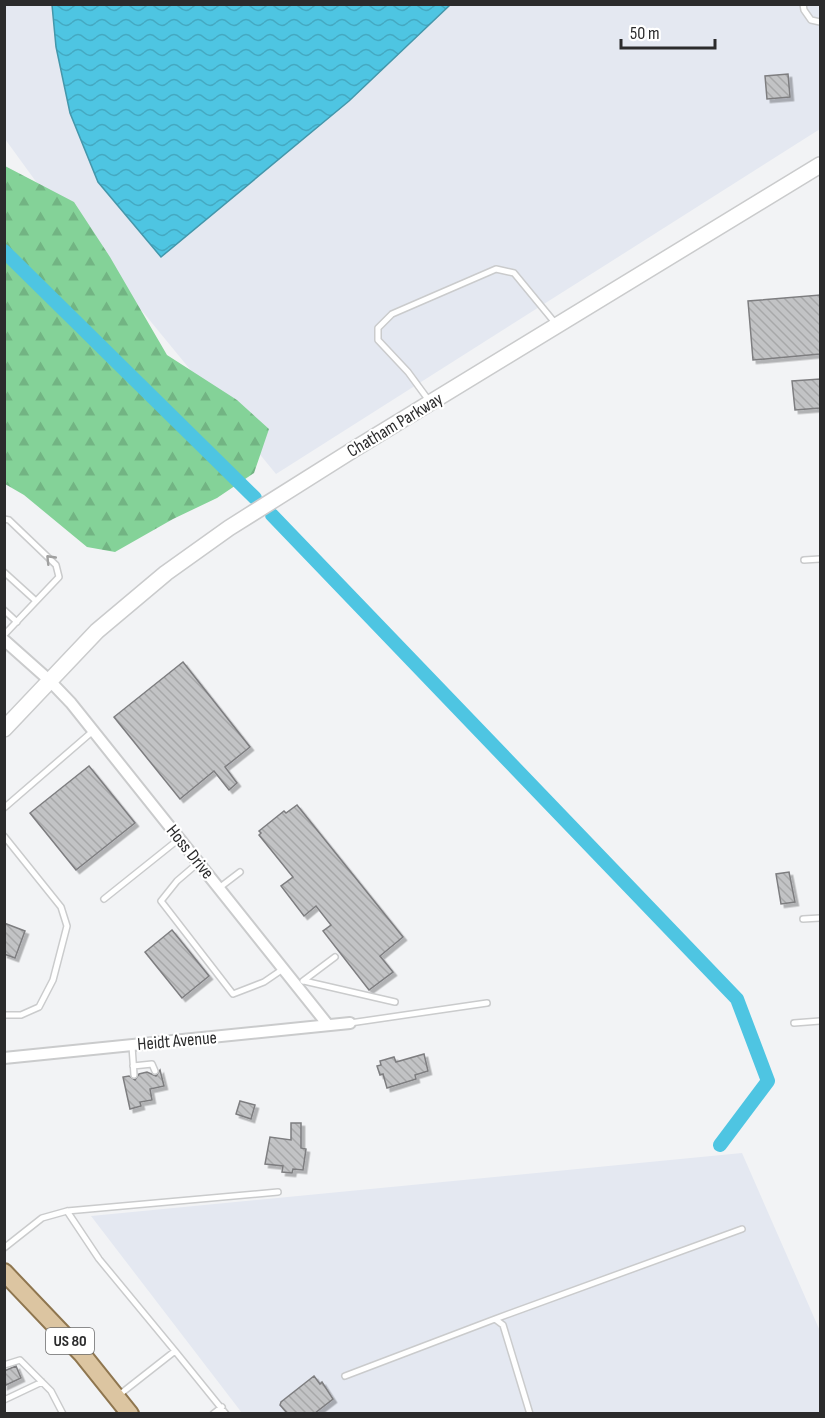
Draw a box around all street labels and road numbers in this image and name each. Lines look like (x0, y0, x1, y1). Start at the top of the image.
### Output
street label: Chatham Parkway (343, 388, 447, 462)
street label: Hoss Drive (162, 821, 218, 883)
street label: Heidt Avenue (136, 1027, 218, 1055)
road number: US 80 (46, 1328, 94, 1354)

